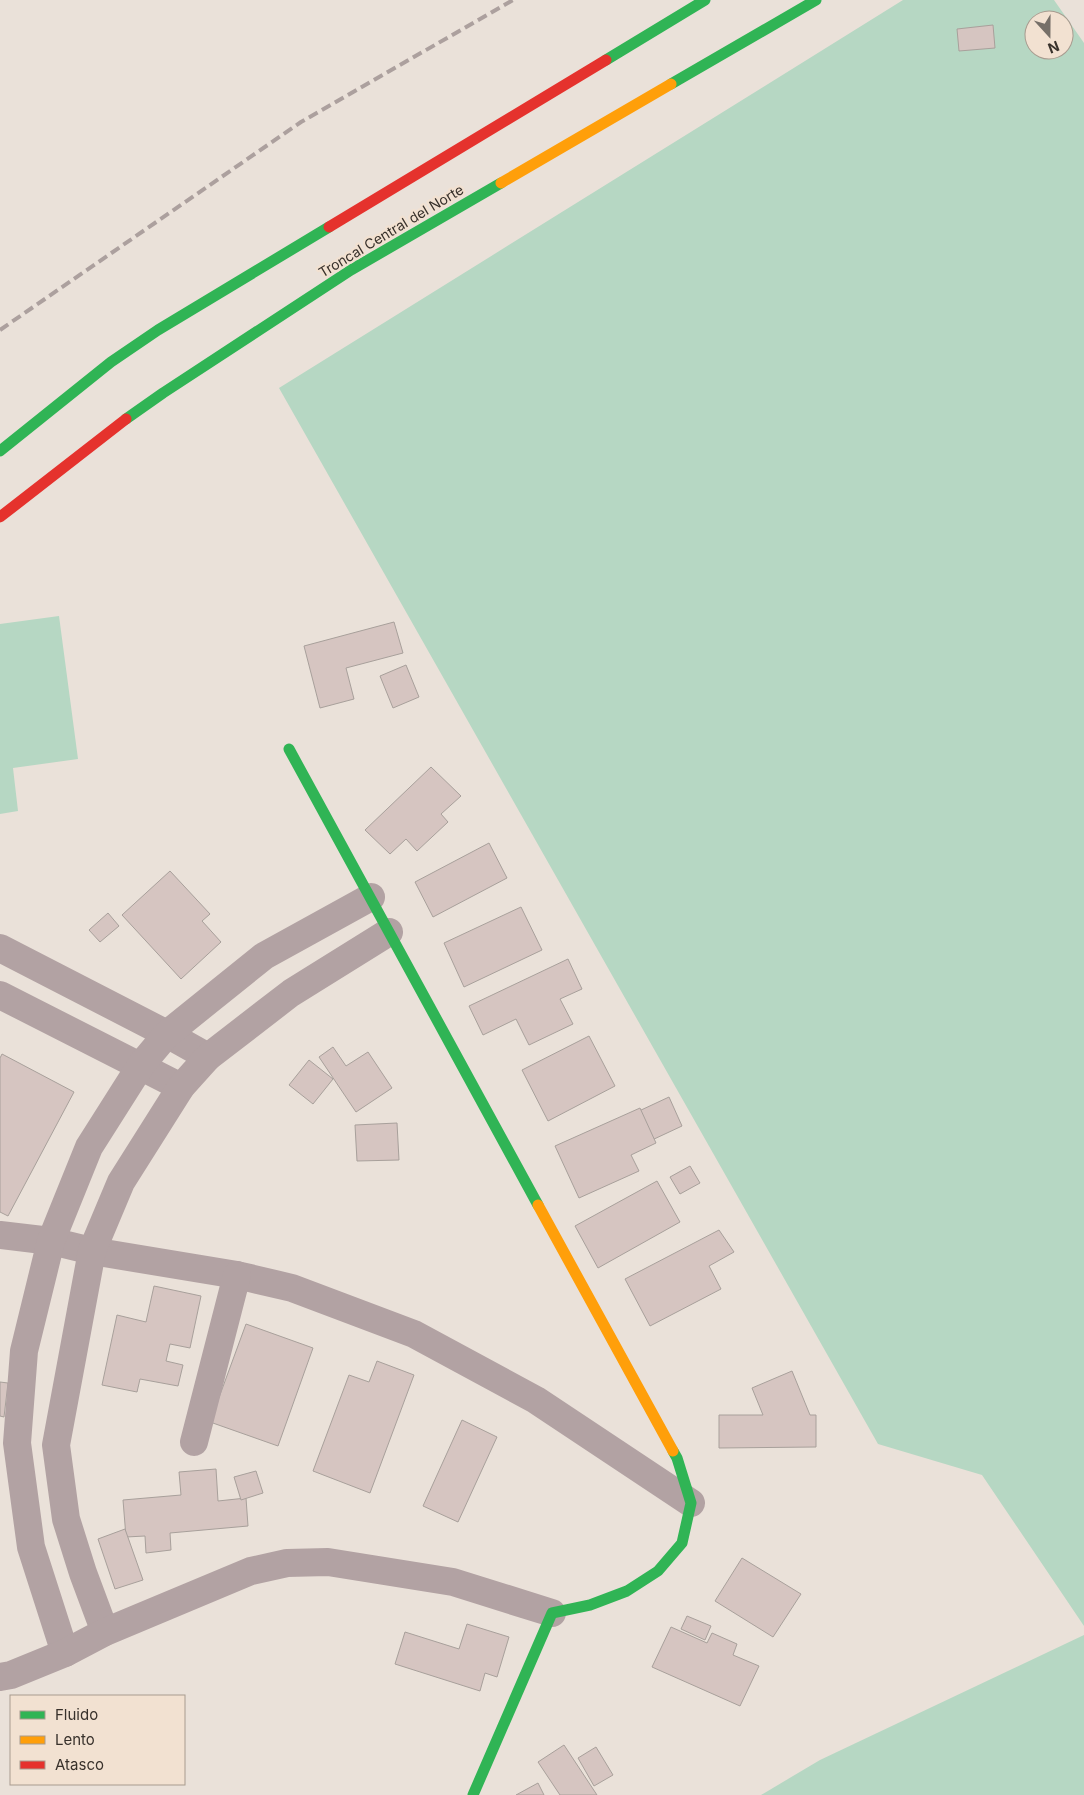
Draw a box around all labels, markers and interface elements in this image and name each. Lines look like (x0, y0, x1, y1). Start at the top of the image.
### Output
north arrow (1024, 10, 1074, 60)
text: N (1046, 38, 1062, 57)
street label: Troncal Central del Norte (315, 181, 466, 281)
legend (10, 1695, 185, 1785)
text: Fluido (55, 1705, 98, 1724)
text: Lento (55, 1730, 95, 1749)
text: Atasco (55, 1755, 104, 1774)

